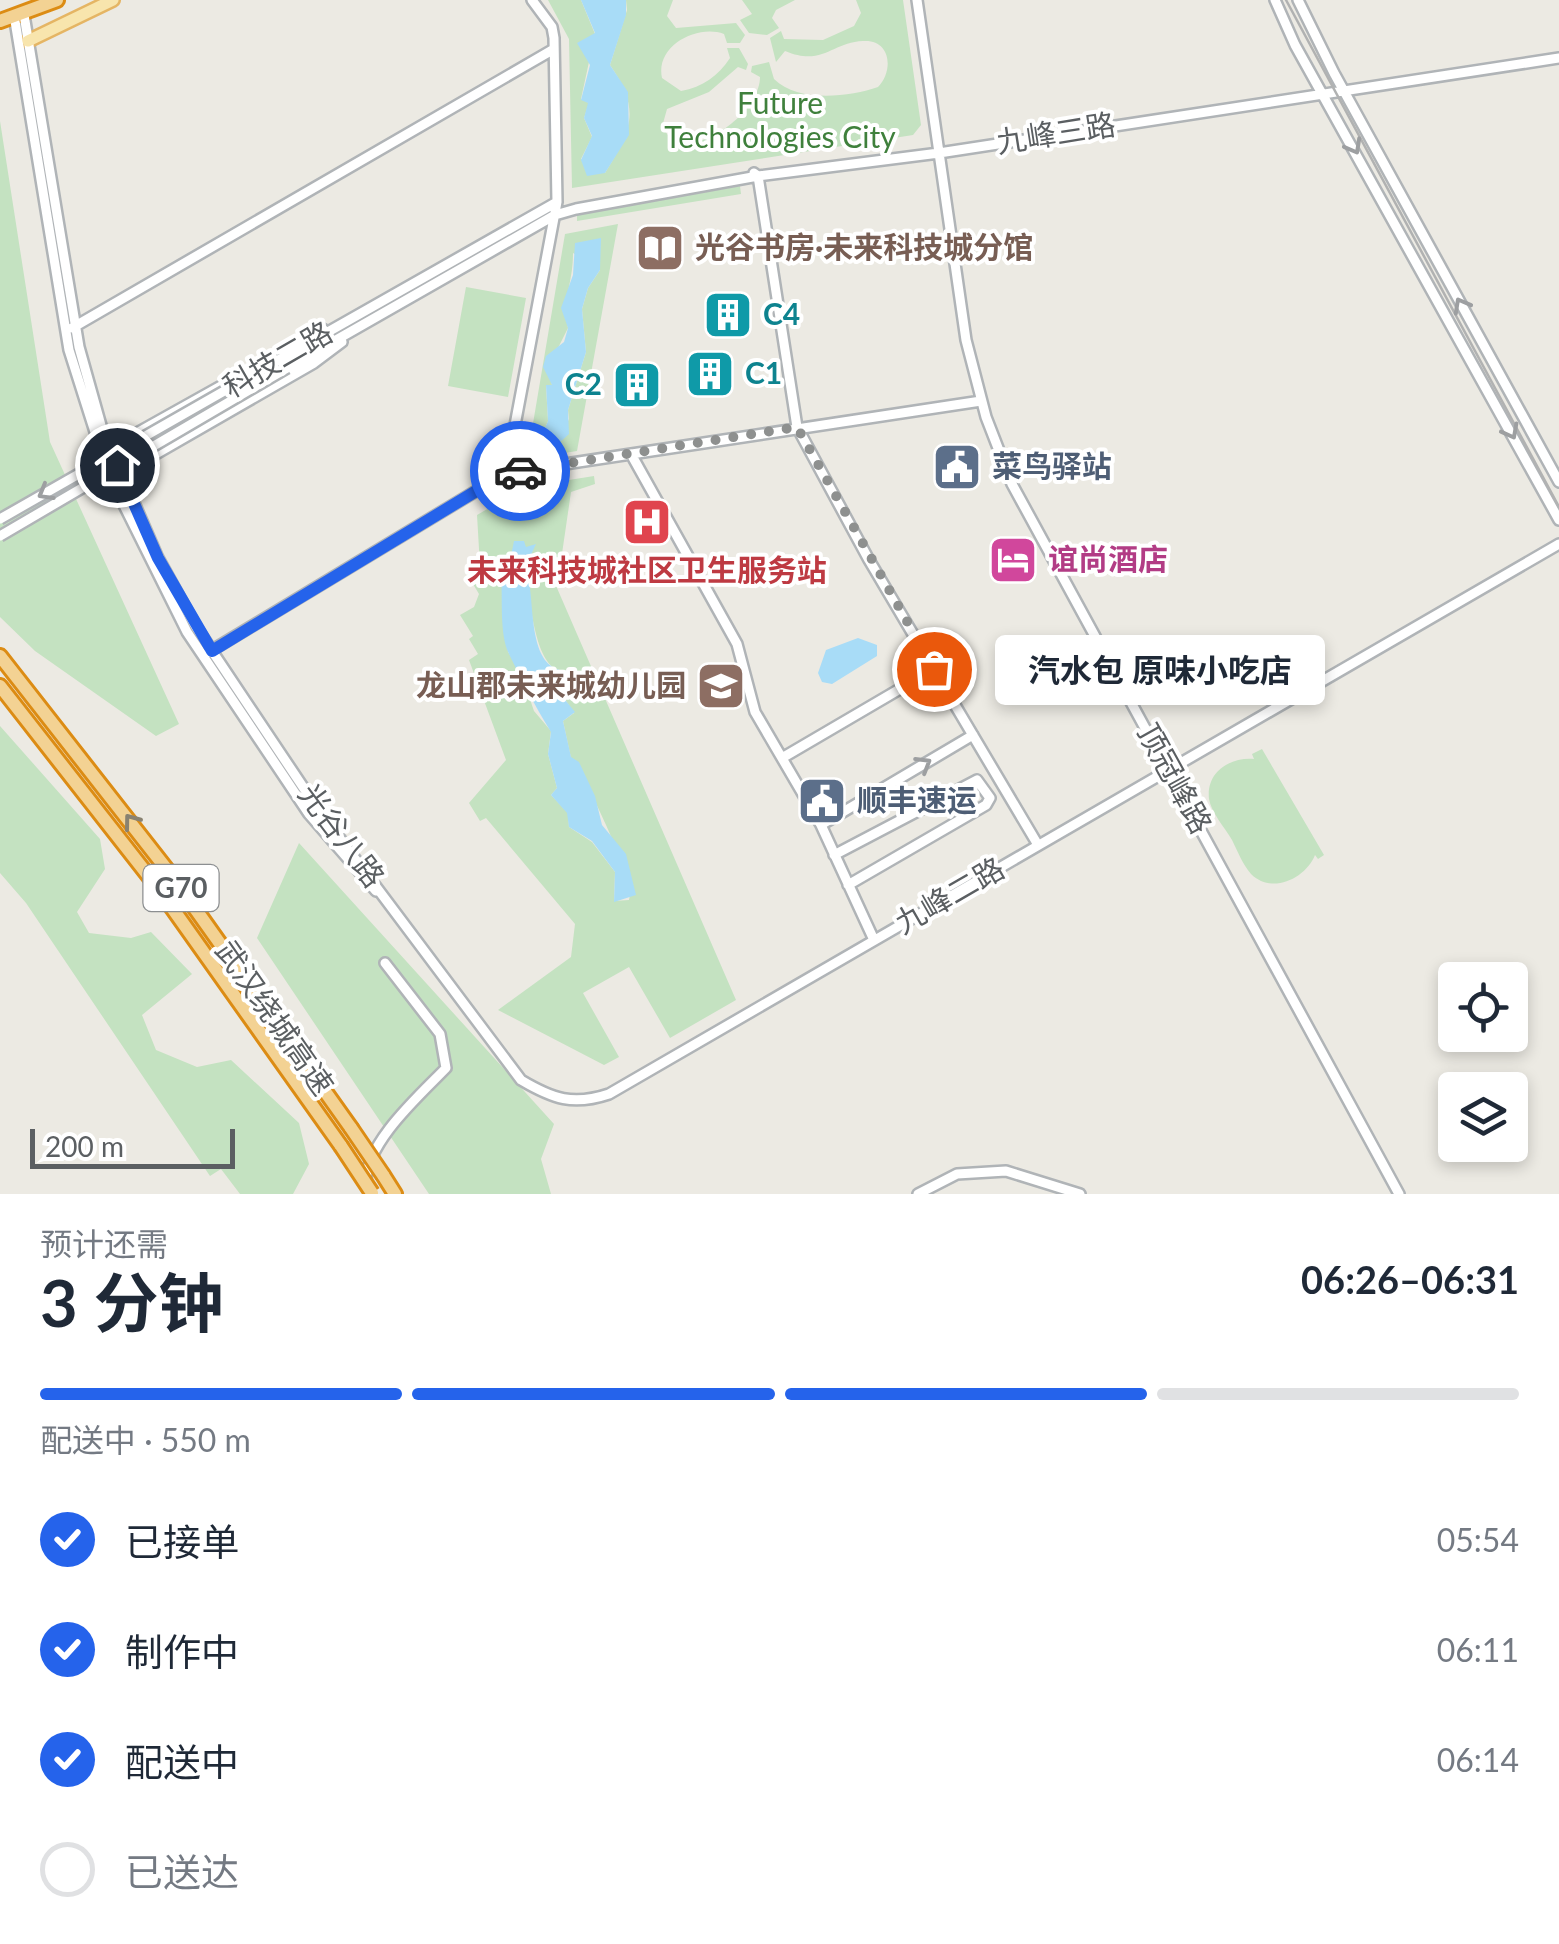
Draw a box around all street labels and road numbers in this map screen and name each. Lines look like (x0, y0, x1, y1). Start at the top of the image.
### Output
street label: 九峰三路 (994, 105, 1118, 159)
street label: 科技二路 (216, 313, 338, 404)
street label: 顶冠峰路 (1131, 717, 1221, 839)
street label: 光谷八路 (292, 776, 393, 894)
street label: 九峰二路 (888, 849, 1010, 940)
road number: G70 (144, 865, 218, 911)
street label: 武汉绕城高速 (209, 933, 342, 1101)

